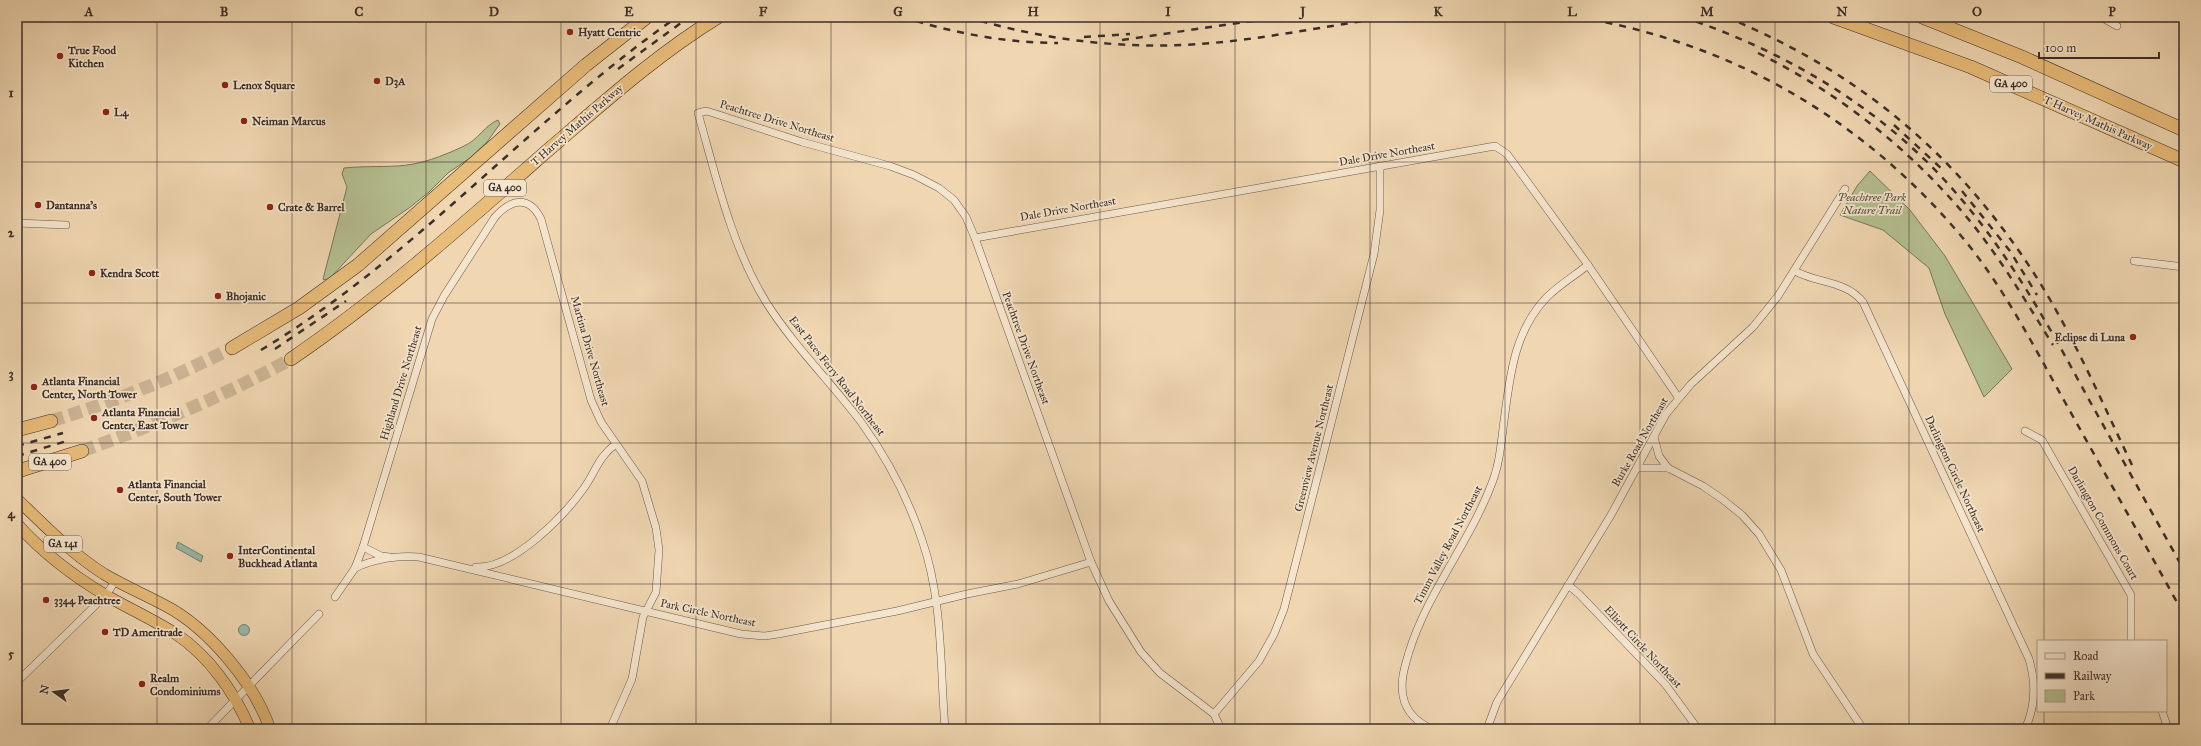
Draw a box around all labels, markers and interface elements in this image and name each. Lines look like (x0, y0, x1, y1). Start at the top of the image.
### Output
text: A (84, 4, 94, 20)
text: B (220, 4, 229, 20)
text: C (355, 4, 364, 20)
text: D (489, 4, 499, 20)
text: E (624, 4, 634, 20)
text: F (759, 4, 768, 20)
text: G (893, 4, 903, 20)
text: H (1027, 4, 1039, 20)
text: I (1165, 4, 1171, 20)
text: J (1298, 4, 1306, 20)
text: K (1433, 4, 1443, 20)
text: L (1567, 4, 1577, 20)
text: M (1700, 4, 1714, 20)
text: N (1836, 4, 1848, 20)
text: O (1972, 4, 1982, 20)
text: P (2108, 4, 2116, 20)
place label: Hyatt Centric (578, 26, 641, 40)
marker: Hyatt Centric (565, 27, 575, 37)
scale bar (2039, 34, 2159, 60)
text: 100 m (2045, 41, 2076, 55)
place label: True Food Kitchen (67, 44, 116, 70)
marker: True Food Kitchen (55, 51, 65, 61)
place label: D3A (385, 75, 406, 89)
marker: D3A (372, 76, 382, 86)
road number: GA 400 (1990, 76, 2032, 92)
place label: Lenox Square (233, 79, 296, 93)
marker: Lenox Square (220, 80, 230, 90)
street label: T Harvey Mathis Parkway (528, 81, 626, 168)
text: 1 (8, 85, 14, 101)
street label: T Harvey Mathis Parkway (2042, 93, 2155, 153)
street label: Peachtree Drive Northeast (718, 97, 836, 145)
place label: L4 (114, 106, 129, 120)
marker: L4 (101, 107, 111, 117)
place label: Neiman Marcus (252, 115, 326, 128)
marker: Neiman Marcus (239, 116, 249, 126)
street label: Dale Drive Northeast (1338, 139, 1436, 169)
road number: GA 400 (484, 180, 526, 196)
park label: Peachtree Park Nature Trail (1838, 191, 1906, 217)
street label: Dale Drive Northeast (1019, 194, 1117, 224)
place label: Dantanna's (46, 199, 97, 212)
marker: Dantanna's (33, 200, 43, 210)
place label: Crate & Barrel (278, 201, 345, 214)
marker: Crate & Barrel (265, 202, 275, 212)
text: 2 (8, 225, 15, 241)
place label: Kendra Scott (100, 267, 159, 280)
marker: Kendra Scott (87, 268, 97, 278)
place label: Bhojanic (226, 290, 266, 304)
street label: Peachtree Drive Northeast (1000, 290, 1053, 406)
marker: Bhojanic (213, 291, 223, 301)
street label: Martina Drive Northeast (568, 295, 612, 408)
street label: East Paces Ferry Road Northeast (786, 314, 888, 438)
street label: Highland Drive Northeast (377, 324, 425, 442)
place label: Eclipse di Luna (2055, 331, 2125, 345)
marker: Eclipse di Luna (2128, 332, 2138, 342)
text: 3 (8, 366, 14, 382)
place label: Atlanta Financial Center, North Tower (41, 375, 138, 401)
marker: Atlanta Financial Center, North Tower (29, 382, 39, 392)
street label: Greenview Avenue Northeast (1292, 383, 1336, 513)
street label: Burke Road Northeast (1609, 395, 1671, 489)
place label: Atlanta Financial Center, East Tower (101, 406, 189, 432)
marker: Atlanta Financial Center, East Tower (89, 413, 99, 423)
street label: Darlington Circle Northeast (1922, 414, 1988, 535)
road number: GA 400 (29, 454, 71, 470)
street label: Darlington Commons Court (2065, 464, 2141, 582)
place label: Atlanta Financial Center, South Tower (127, 478, 223, 504)
street label: Timm Valley Road Northeast (1411, 483, 1485, 607)
marker: Atlanta Financial Center, South Tower (115, 485, 125, 495)
text: 4 (7, 506, 15, 522)
road number: GA 141 (44, 536, 82, 552)
place label: InterContinental Buckhead Atlanta (238, 544, 318, 570)
marker: InterContinental Buckhead Atlanta (225, 551, 235, 561)
place label: 3344 Peachtree (54, 594, 121, 608)
marker: 3344 Peachtree (41, 595, 51, 605)
street label: Park Circle Northeast (659, 597, 757, 629)
street label: Elliott Circle Northeast (1602, 603, 1685, 691)
place label: TD Ameritrade (112, 626, 183, 639)
marker: TD Ameritrade (100, 627, 110, 637)
legend (2037, 640, 2167, 712)
text: 5 (8, 646, 15, 662)
text: Road (2073, 649, 2099, 663)
text: Railway (2073, 669, 2112, 683)
north arrow (34, 672, 74, 712)
place label: Realm Condominiums (150, 672, 220, 698)
marker: Realm Condominiums (137, 679, 147, 689)
text: N (37, 683, 52, 696)
text: Park (2073, 689, 2095, 703)

